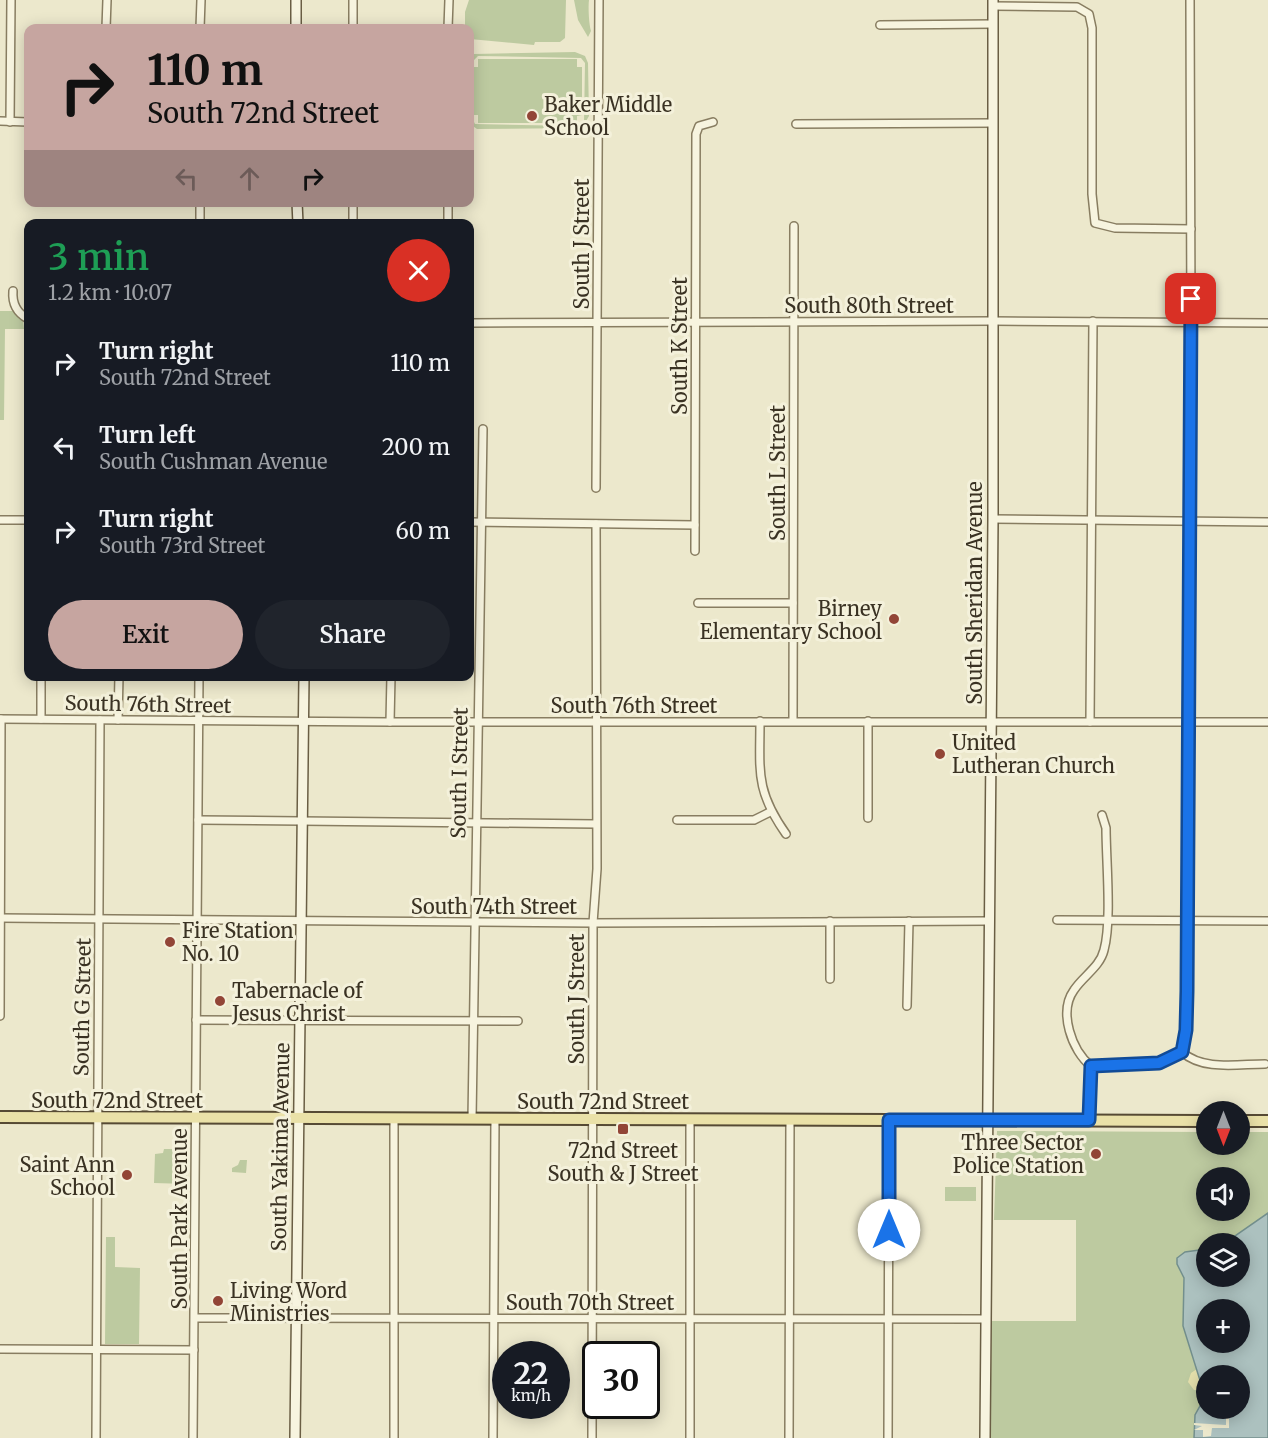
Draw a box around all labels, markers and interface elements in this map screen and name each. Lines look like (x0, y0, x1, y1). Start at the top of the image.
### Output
text: 110 m (147, 44, 263, 96)
icon: right (48, 48, 126, 126)
place label: Baker Middle School (544, 92, 672, 140)
text: South 72nd Street (147, 96, 379, 130)
marker: Baker Middle School (525, 109, 539, 123)
icon: left (170, 162, 203, 195)
icon: ahead (233, 162, 266, 195)
icon: right (296, 162, 329, 195)
street label: South J Street (569, 178, 594, 310)
text: 3 min (48, 235, 149, 280)
button: close (387, 239, 450, 302)
pin (1165, 273, 1216, 324)
street label: South K Street (667, 277, 692, 415)
text: 1.2 km · 10:07 (48, 280, 172, 305)
icon: arrive (1174, 282, 1207, 315)
street label: South 80th Street (784, 293, 954, 318)
text: Turn right (99, 337, 213, 365)
icon: right (48, 347, 81, 380)
text: 110 m (391, 349, 450, 377)
text: South 72nd Street (99, 365, 271, 390)
street label: South L Street (765, 405, 790, 541)
text: Turn left (99, 421, 196, 449)
icon: left (48, 431, 81, 464)
text: 200 m (382, 433, 450, 461)
text: South Cushman Avenue (99, 449, 327, 474)
street label: South Sheridan Avenue (962, 481, 987, 705)
text: Turn right (99, 505, 213, 533)
icon: right (48, 515, 81, 548)
text: 60 m (396, 517, 450, 545)
text: South 73rd Street (99, 533, 265, 558)
place label: Birney Elementary School (700, 596, 882, 644)
button: Exit (48, 600, 243, 669)
button: Share (255, 600, 450, 669)
marker: Birney Elementary School (887, 612, 901, 626)
street label: South 76th Street (64, 690, 232, 718)
street label: South 76th Street (551, 693, 718, 718)
street label: South I Street (445, 707, 473, 839)
place label: United Lutheran Church (952, 730, 1115, 778)
marker: United Lutheran Church (933, 747, 947, 761)
street label: South 74th Street (411, 894, 577, 919)
place label: Fire Station No. 10 (182, 918, 294, 966)
street label: South J Street (564, 933, 589, 1065)
marker: Fire Station No. 10 (163, 935, 177, 949)
street label: South G Street (68, 938, 96, 1076)
place label: Tabernacle of Jesus Christ (231, 978, 364, 1026)
marker: Tabernacle of Jesus Christ (213, 994, 227, 1008)
street label: South Yakima Avenue (266, 1042, 294, 1252)
street label: South 72nd Street (31, 1088, 203, 1113)
street label: South 72nd Street (517, 1089, 689, 1114)
north arrow (1196, 1101, 1250, 1155)
map controls (1196, 1101, 1250, 1419)
marker: 72nd Street South & J Street (616, 1122, 630, 1136)
street label: South Park Avenue (167, 1128, 192, 1310)
place label: Three Sector Police Station (953, 1130, 1084, 1178)
place label: 72nd Street South & J Street (547, 1138, 699, 1186)
marker: Three Sector Police Station (1089, 1147, 1103, 1161)
place label: Saint Ann School (19, 1152, 115, 1200)
button: sound (1196, 1167, 1250, 1221)
marker: Saint Ann School (120, 1168, 134, 1182)
position arrow (857, 1198, 921, 1262)
button: layers (1196, 1233, 1250, 1287)
place label: Living Word Ministries (230, 1278, 347, 1326)
street label: South 70th Street (506, 1290, 674, 1315)
marker: Living Word Ministries (211, 1294, 225, 1308)
button: + (1196, 1299, 1250, 1353)
speed limit sign: 30 (582, 1341, 660, 1419)
text: 22 (514, 1354, 548, 1392)
button: − (1196, 1365, 1250, 1419)
text: km/h (511, 1386, 551, 1405)

